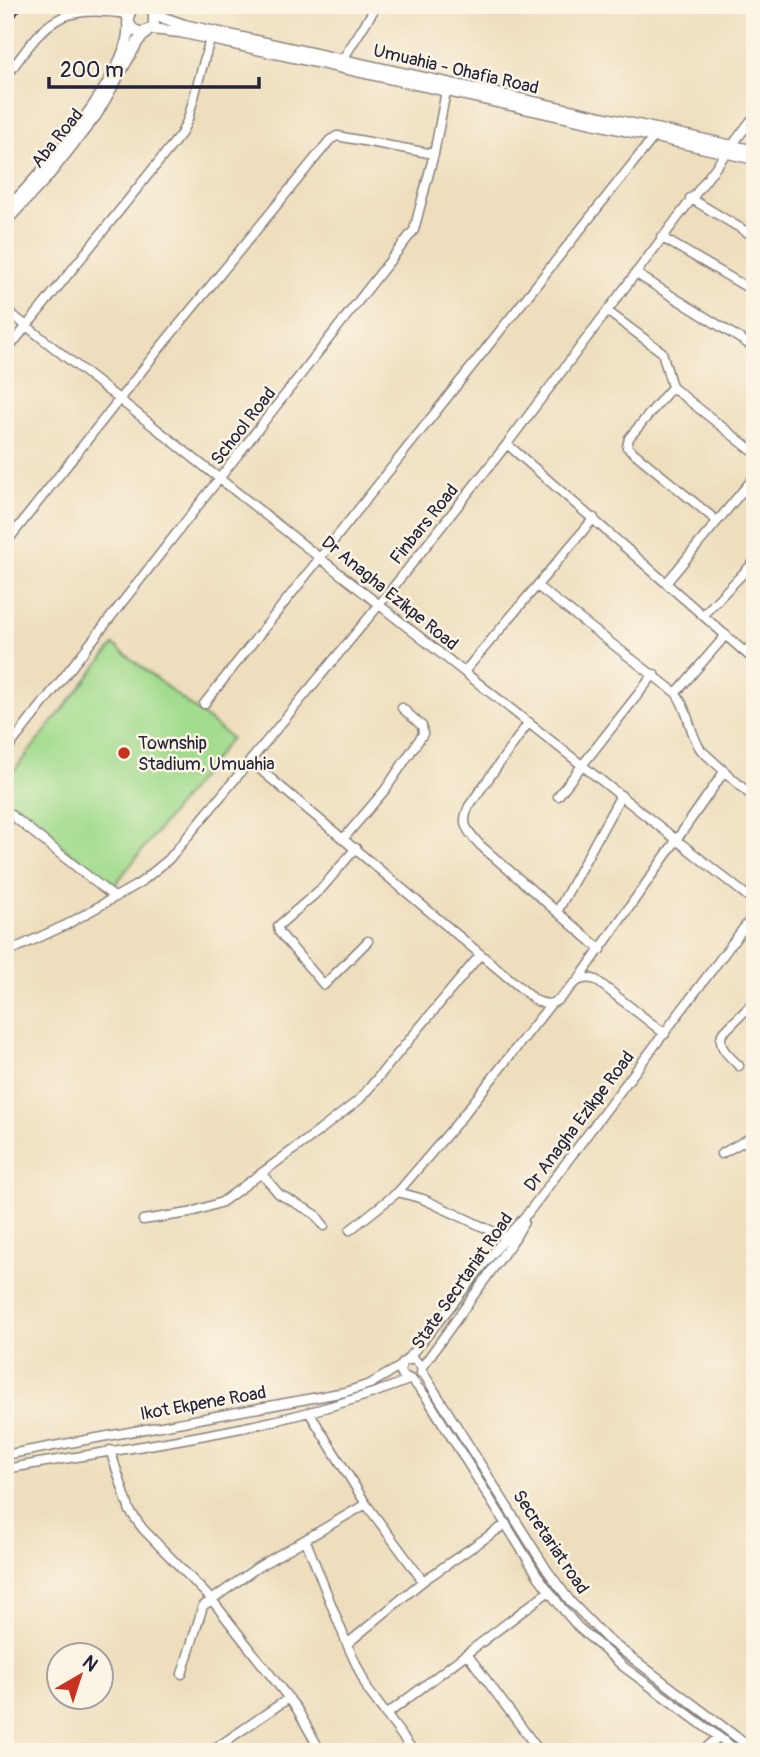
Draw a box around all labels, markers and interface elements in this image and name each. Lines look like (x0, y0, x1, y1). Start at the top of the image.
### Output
street label: Umuahia - Ohafia Road (371, 39, 541, 100)
scale bar (49, 46, 259, 90)
text: 200 m (60, 57, 124, 84)
street label: Aba Road (26, 104, 88, 173)
street label: School Road (206, 383, 281, 470)
street label: Finbars Road (385, 479, 464, 569)
street label: Dr Anagha Ezikpe Road (316, 531, 463, 656)
place label: Township Stadium, Umuahia (138, 732, 275, 776)
marker: Township Stadium, Umuahia (116, 745, 132, 761)
street label: Dr Anagha Ezikpe Road (519, 1047, 640, 1196)
street label: State Secrtariat Road (407, 1208, 518, 1354)
street label: Ikot Ekpene Road (138, 1381, 268, 1426)
street label: Secretariat road (507, 1486, 594, 1599)
north arrow (46, 1642, 116, 1712)
text: N (78, 1650, 103, 1677)

